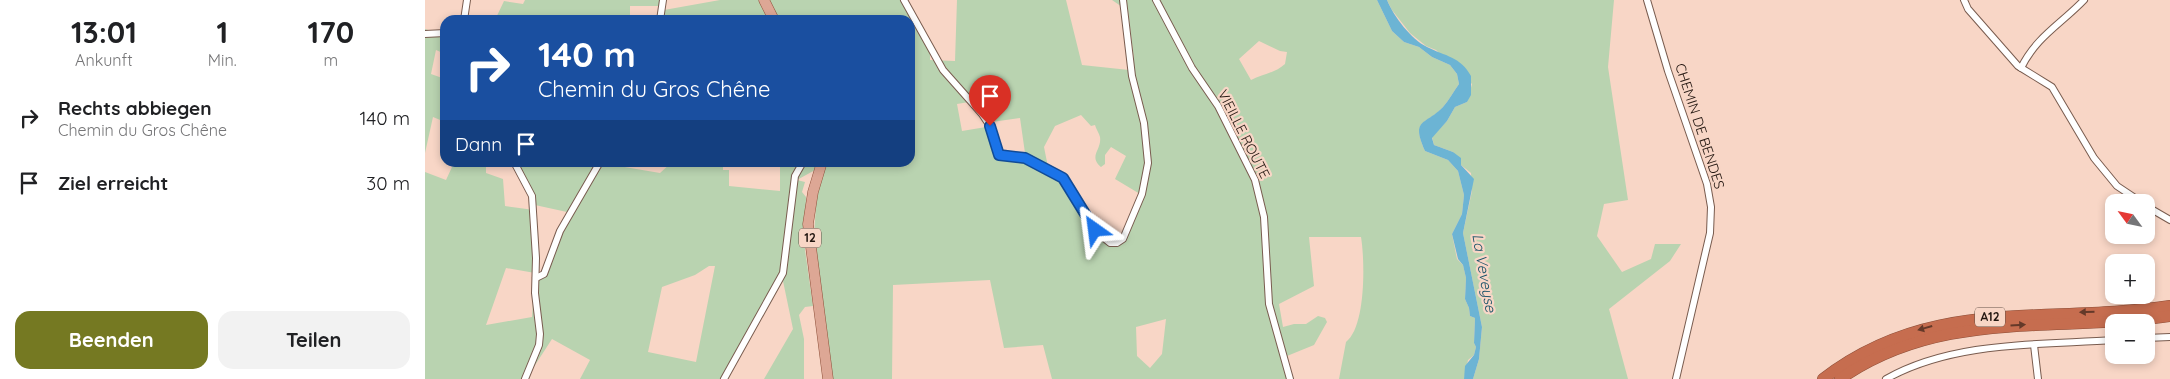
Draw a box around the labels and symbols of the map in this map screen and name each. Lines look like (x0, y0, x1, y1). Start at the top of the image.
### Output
street label: CHEMIN DE BENDES (1671, 61, 1729, 191)
pin (969, 75, 1011, 126)
street label: VIEILLE ROUTE (1214, 87, 1274, 181)
north arrow (2105, 194, 2155, 244)
position arrow (1068, 203, 1120, 255)
road number: 12 (799, 228, 821, 248)
water label: La Veveyse (1468, 232, 1501, 314)
road number: A12 (1975, 308, 2005, 326)
one-way arrow (2078, 308, 2094, 316)
one-way arrow (2010, 320, 2026, 328)
one-way arrow (1918, 325, 1933, 333)

